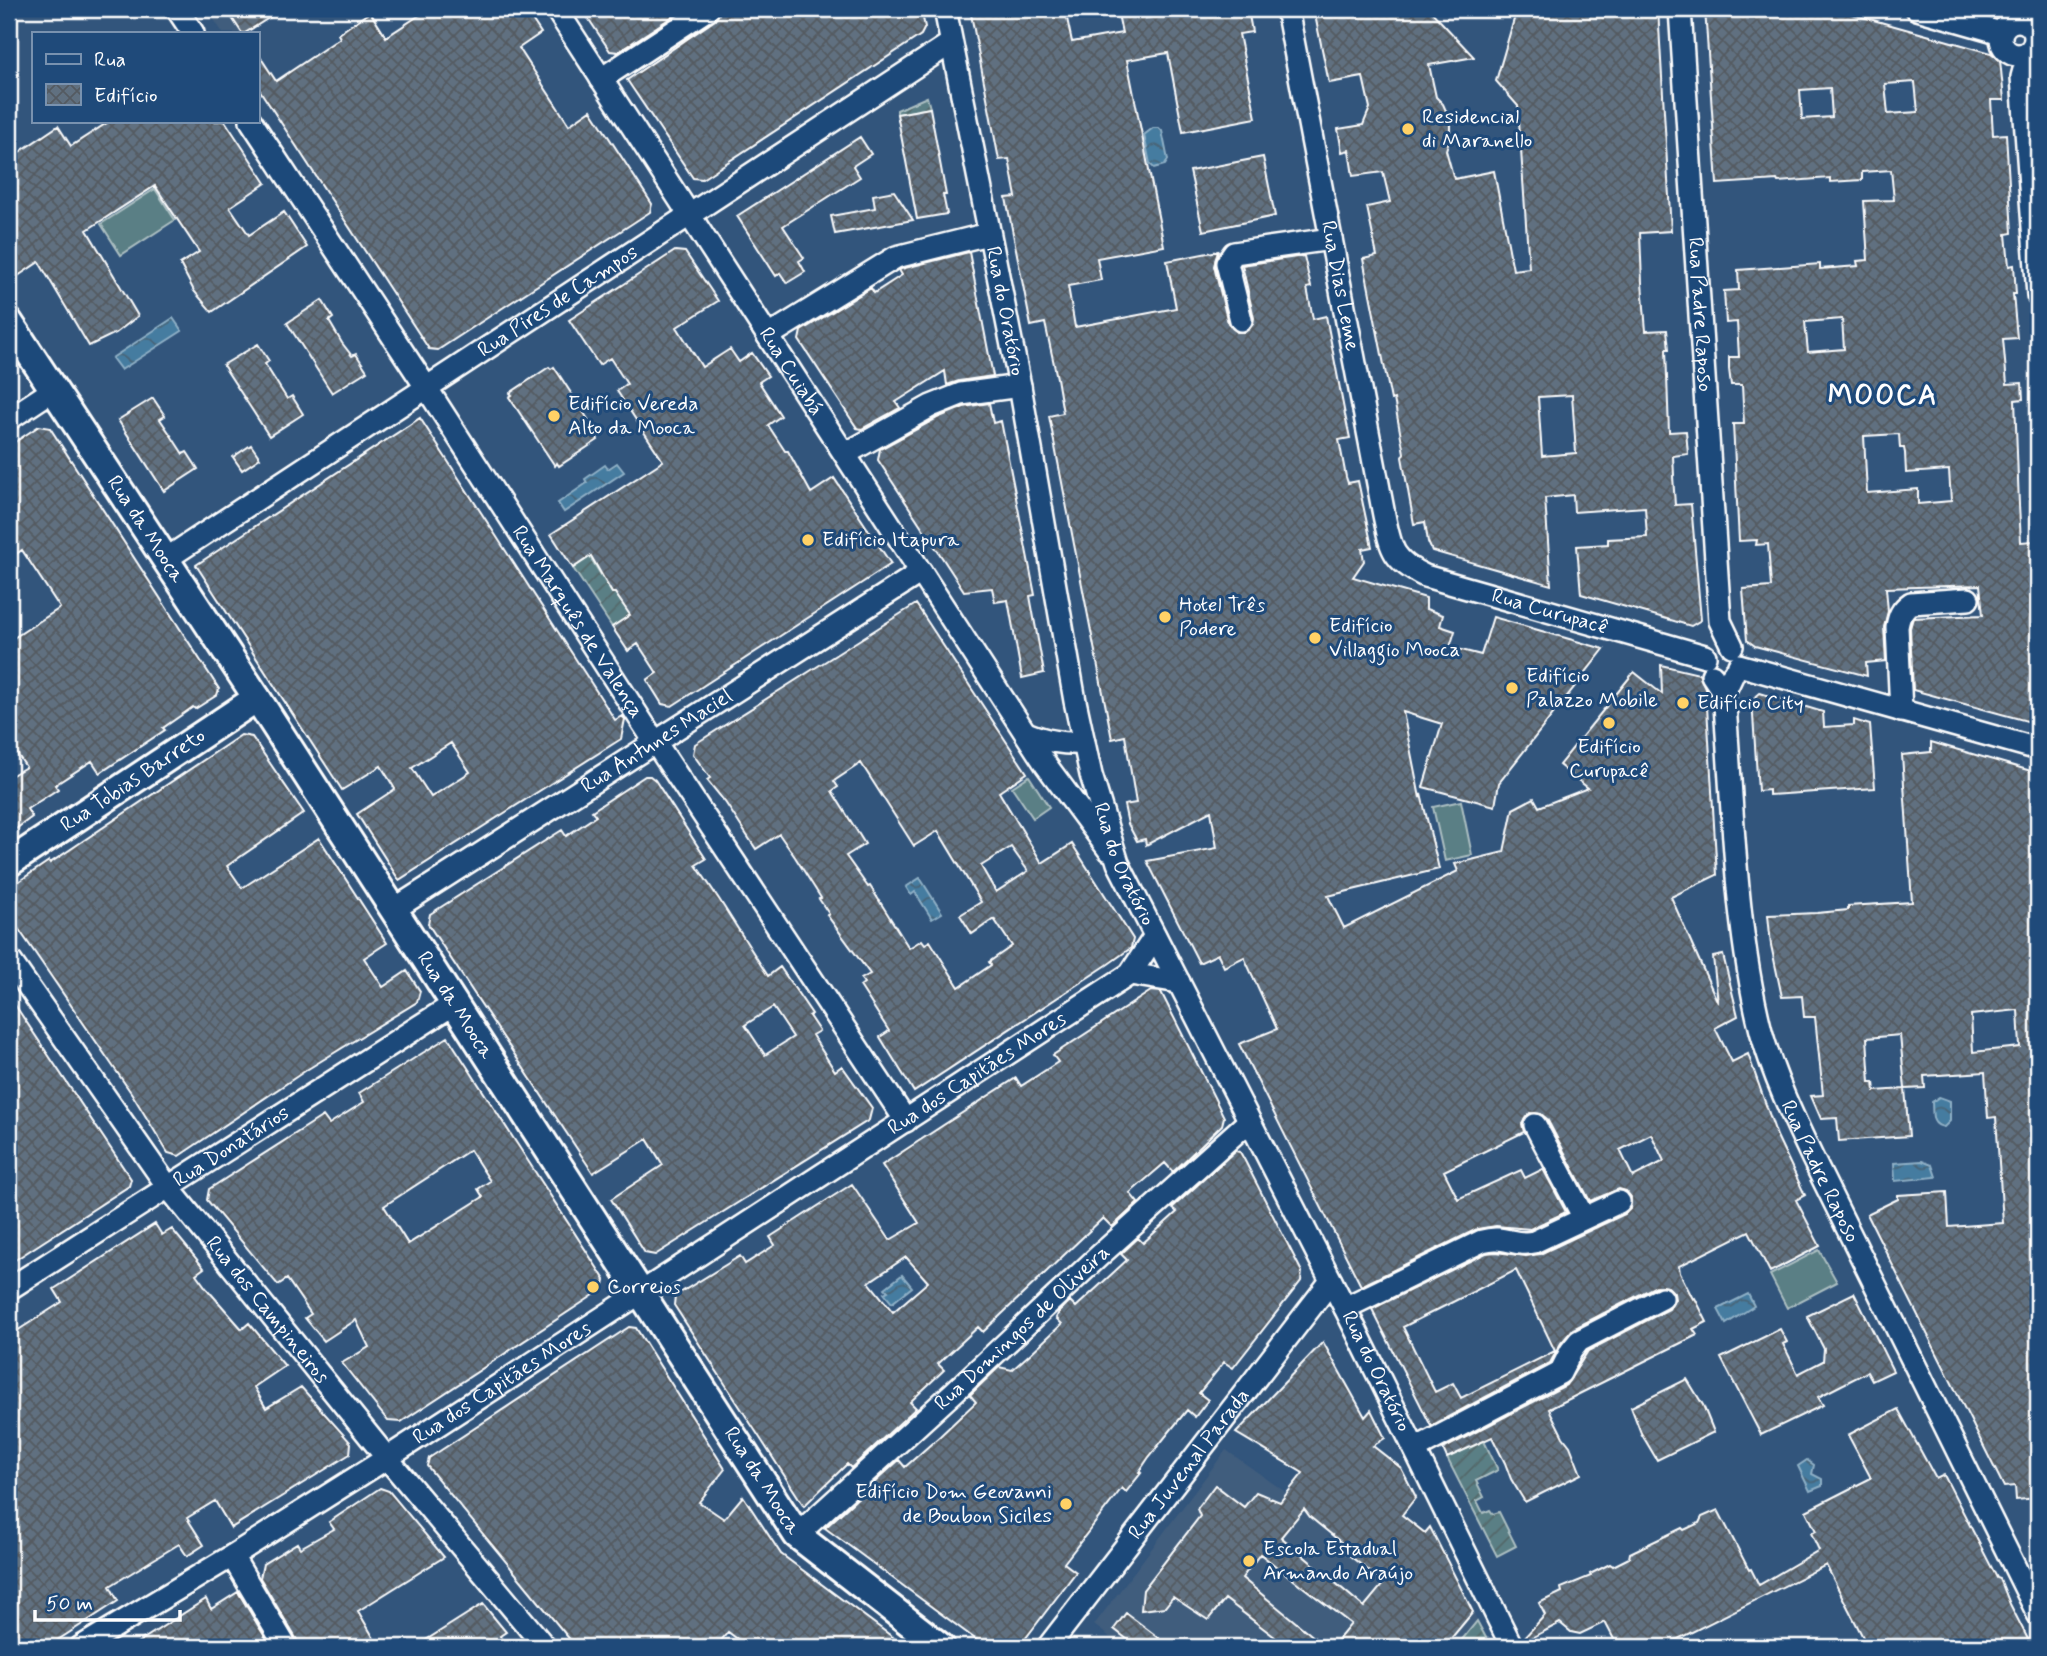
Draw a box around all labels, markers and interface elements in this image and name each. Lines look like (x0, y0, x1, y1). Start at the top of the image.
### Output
legend (32, 32, 259, 122)
text: Rua (94, 46, 126, 74)
text: Edifício (94, 82, 158, 110)
place label: Residencial di Maranello (1422, 103, 1532, 155)
marker: Residencial di Maranello (1400, 121, 1416, 137)
street label: Rua Dias Leme (1314, 218, 1366, 354)
street label: Rua Padre Raposo (1681, 236, 1719, 393)
street label: Rua Pires de Campos (472, 238, 644, 364)
street label: Rua do Oratório (979, 244, 1032, 378)
street label: Rua Cuiabá (752, 322, 830, 421)
district label: MOOCA (1828, 378, 1938, 415)
place label: Edifício Vereda Alto da Mooca (568, 390, 698, 442)
marker: Edifício Vereda Alto da Mooca (546, 408, 562, 424)
street label: Rua da Mooca (100, 470, 191, 588)
street label: Rua Marquês de Valença (505, 520, 650, 724)
place label: Edifício Itapura (822, 526, 960, 554)
marker: Edifício Itapura (800, 532, 816, 548)
street label: Rua Curupacê (1488, 582, 1611, 642)
place label: Hotel Três Podere (1179, 591, 1265, 643)
marker: Hotel Três Podere (1157, 609, 1173, 625)
place label: Edifício Villaggio Mooca (1329, 612, 1460, 666)
marker: Edifício Villaggio Mooca (1307, 630, 1323, 646)
place label: Edifício Palazzo Mobile (1526, 662, 1658, 714)
marker: Edifício Palazzo Mobile (1504, 680, 1520, 696)
street label: Rua Antunes Maciel (575, 682, 738, 800)
place label: Edifício City (1697, 689, 1804, 717)
marker: Edifício City (1675, 695, 1691, 711)
marker: Edifício Curupacê (1601, 715, 1617, 731)
street label: Rua Tobias Barreto (55, 722, 211, 839)
place label: Edifício Curupacê (1569, 733, 1649, 785)
street label: Rua do Oratório (1086, 799, 1162, 931)
street label: Rua da Mooca (410, 946, 501, 1065)
street label: Rua dos Capitães Mores (882, 1005, 1072, 1142)
street label: Rua Padre Raposo (1774, 1096, 1866, 1247)
street label: Rua Donatários (168, 1099, 295, 1194)
street label: Rua dos Campineiros (199, 1230, 336, 1390)
street label: Rua Domingos de Oliveira (928, 1239, 1116, 1417)
place label: Correios (607, 1273, 681, 1301)
marker: Correios (585, 1279, 601, 1295)
street label: Rua do Oratório (1335, 1306, 1418, 1436)
street label: Rua dos Capitães Mores (407, 1315, 597, 1452)
street label: Rua Juvenal Parada (1122, 1383, 1257, 1546)
street label: Rua da Mooca (717, 1422, 807, 1540)
place label: Edifício Dom Geovanni de Boubon Siciles (855, 1478, 1052, 1530)
marker: Edifício Dom Geovanni de Boubon Siciles (1058, 1496, 1074, 1512)
place label: Escola Estadual Armando Araújo (1263, 1535, 1413, 1587)
marker: Escola Estadual Armando Araújo (1241, 1553, 1257, 1569)
scale bar (35, 1579, 180, 1623)
text: 50 m (46, 1590, 93, 1618)

